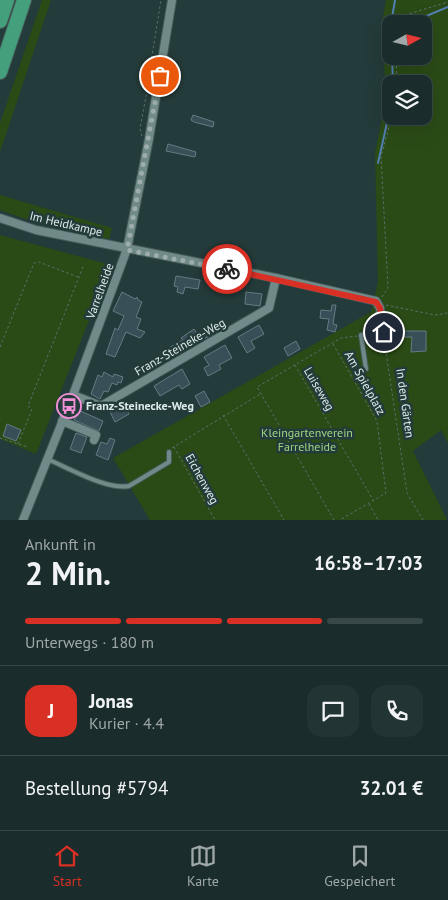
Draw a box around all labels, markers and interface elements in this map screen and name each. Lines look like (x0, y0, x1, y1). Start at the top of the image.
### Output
north arrow (382, 15, 432, 65)
map controls (382, 15, 432, 125)
pin (139, 55, 181, 97)
icon: bag (146, 62, 174, 90)
button: layers (382, 75, 432, 125)
street label: Im Heidkampe (28, 208, 104, 239)
courier (202, 244, 252, 294)
icon: bike (213, 255, 241, 283)
street label: Varrelheide (82, 261, 117, 322)
pin (363, 311, 405, 353)
street label: Franz-Steineke-Weg (132, 315, 228, 379)
icon: home (370, 318, 398, 346)
street label: Am Spielplatz (342, 348, 389, 417)
street label: Luiseweg (301, 364, 338, 413)
street label: In den Gärten (393, 367, 418, 439)
bus stop icon: Franz-Steinecke-Weg (56, 393, 82, 419)
place label: Franz-Steinecke-Weg (86, 398, 194, 413)
park label: Kleingartenverein Farrelheide (261, 425, 353, 454)
street label: Eichenweg (182, 451, 222, 507)
text: Ankunft in (25, 534, 96, 554)
text: 16:58–17:03 (314, 551, 423, 575)
text: 2 Min. (25, 552, 111, 594)
text: Unterwegs · 180 m (25, 632, 154, 652)
button: chat (307, 685, 359, 737)
button: phone (371, 685, 423, 737)
text: Jonas (89, 689, 133, 713)
text: J (48, 699, 54, 723)
text: Kurier · 4.4 (89, 713, 164, 733)
text: Bestellung #5794 (25, 776, 168, 800)
text: 32.01 € (360, 776, 423, 800)
tab: Start (53, 842, 82, 890)
tab: Karte (187, 842, 219, 890)
tab: Gespeichert (324, 842, 395, 890)

